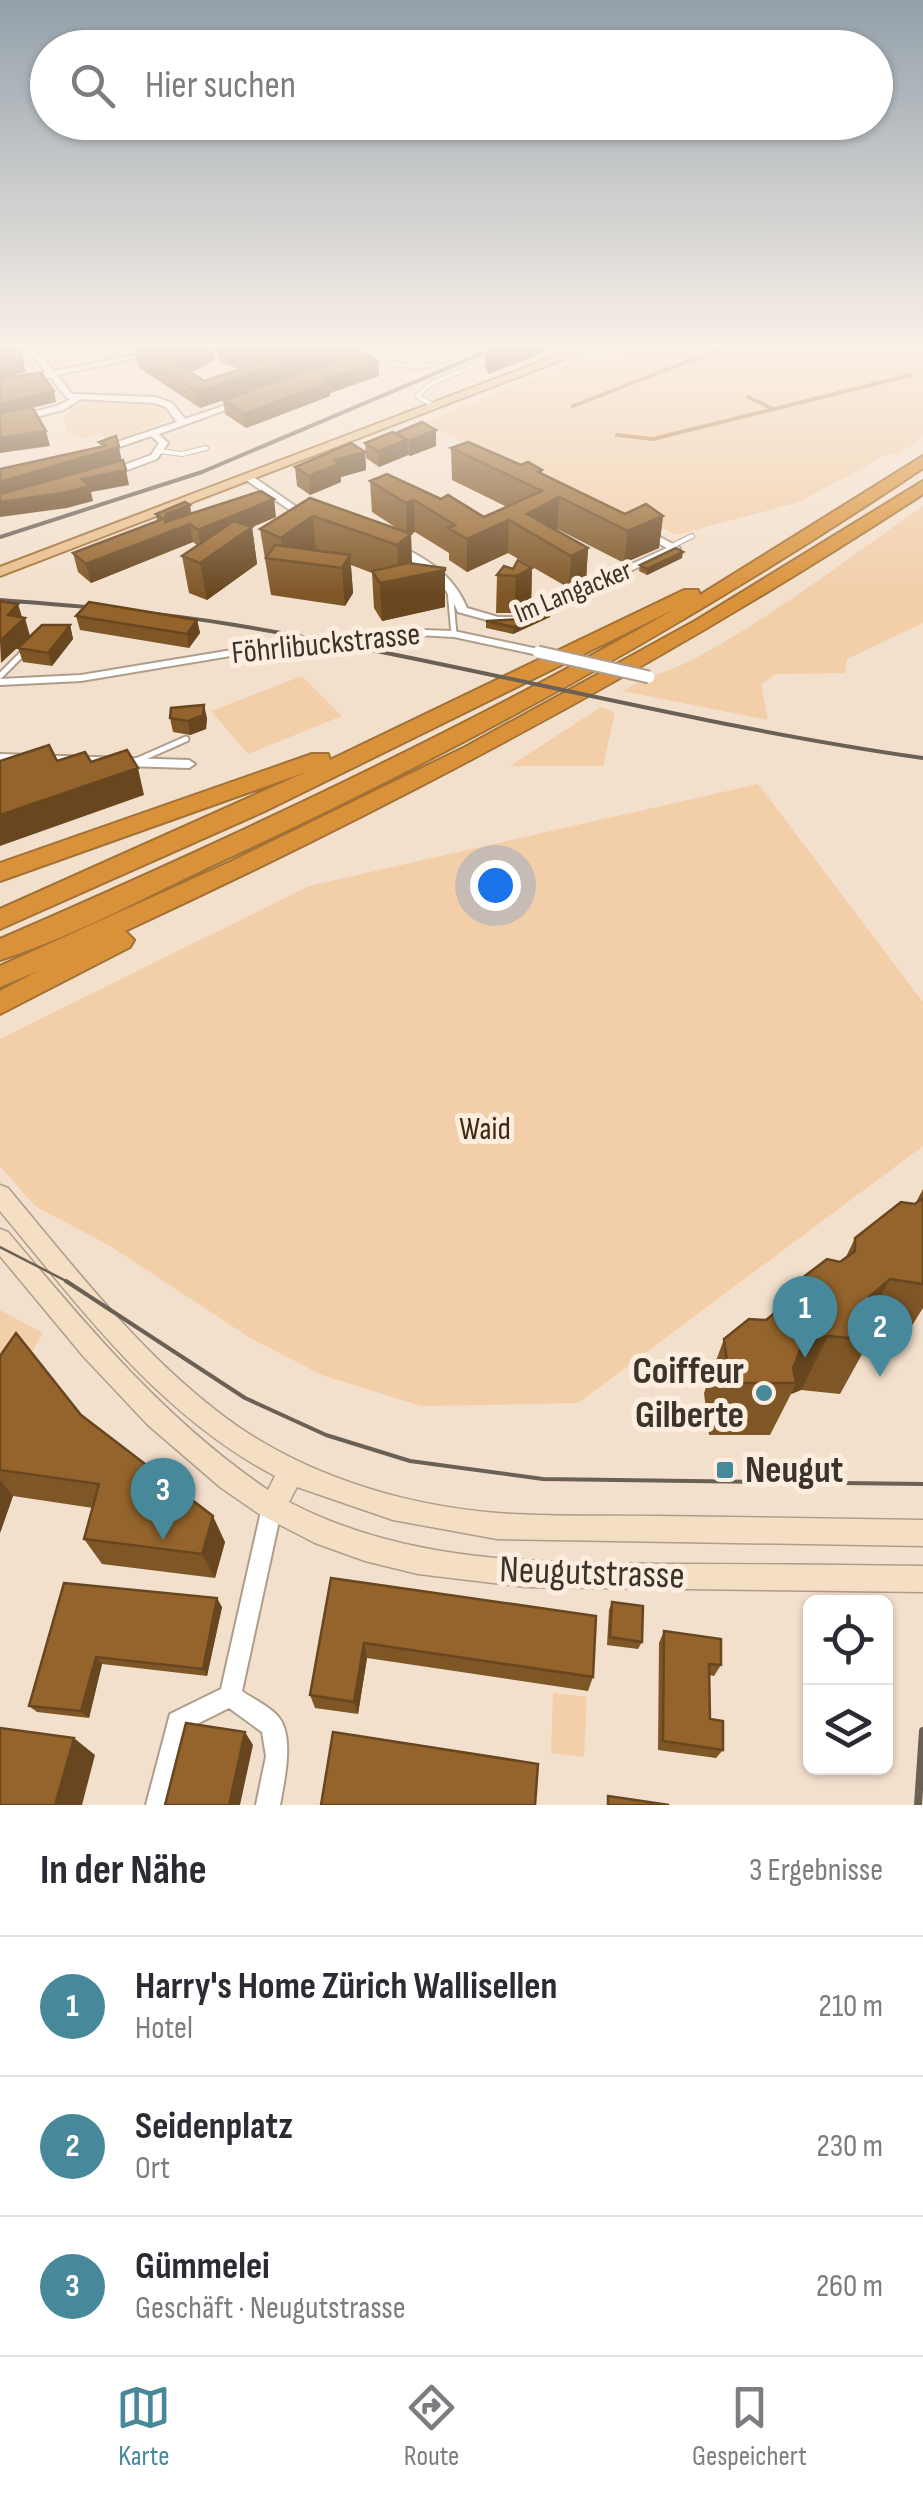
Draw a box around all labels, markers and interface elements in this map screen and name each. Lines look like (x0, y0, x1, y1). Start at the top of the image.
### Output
search box (30, 30, 893, 140)
icon: search (65, 58, 120, 113)
text: Hier suchen (145, 63, 296, 108)
street label: Im Langacker (510, 554, 636, 630)
street label: Föhrlibuckstrasse (230, 615, 422, 673)
your location (470, 860, 521, 911)
park label: Waid (459, 1110, 511, 1149)
pin: 1 (772, 1276, 838, 1358)
pin: 2 (848, 1294, 912, 1377)
place label: Coiffeur Gilberte (633, 1349, 744, 1438)
marker: Coiffeur Gilberte (753, 1382, 775, 1404)
place label: Neugut (745, 1448, 843, 1493)
pin: 3 (130, 1458, 196, 1540)
marker: Neugut (714, 1459, 736, 1481)
street label: Neugutstrasse (499, 1547, 685, 1599)
map controls (803, 1595, 893, 1775)
button: locate (803, 1595, 893, 1685)
button: layers (803, 1685, 893, 1775)
text: In der Nähe (40, 1845, 207, 1896)
text: 3 Ergebnisse (749, 1851, 883, 1890)
text: Harry's Home Zürich Wallisellen (135, 1964, 557, 2009)
text: 1 (66, 1987, 79, 2026)
text: 210 m (819, 1987, 883, 2026)
text: Hotel (135, 2009, 193, 2048)
text: Seidenplatz (135, 2104, 293, 2149)
text: 2 (65, 2127, 80, 2166)
text: 230 m (816, 2127, 883, 2166)
text: Ort (135, 2149, 170, 2188)
text: Gümmelei (135, 2244, 270, 2289)
text: 3 (65, 2267, 80, 2306)
text: 260 m (816, 2267, 883, 2306)
text: Geschäft · Neugutstrasse (135, 2289, 406, 2328)
tab: Karte (116, 2380, 171, 2473)
tab: Route (404, 2380, 459, 2473)
tab: Gespeichert (692, 2380, 807, 2473)

